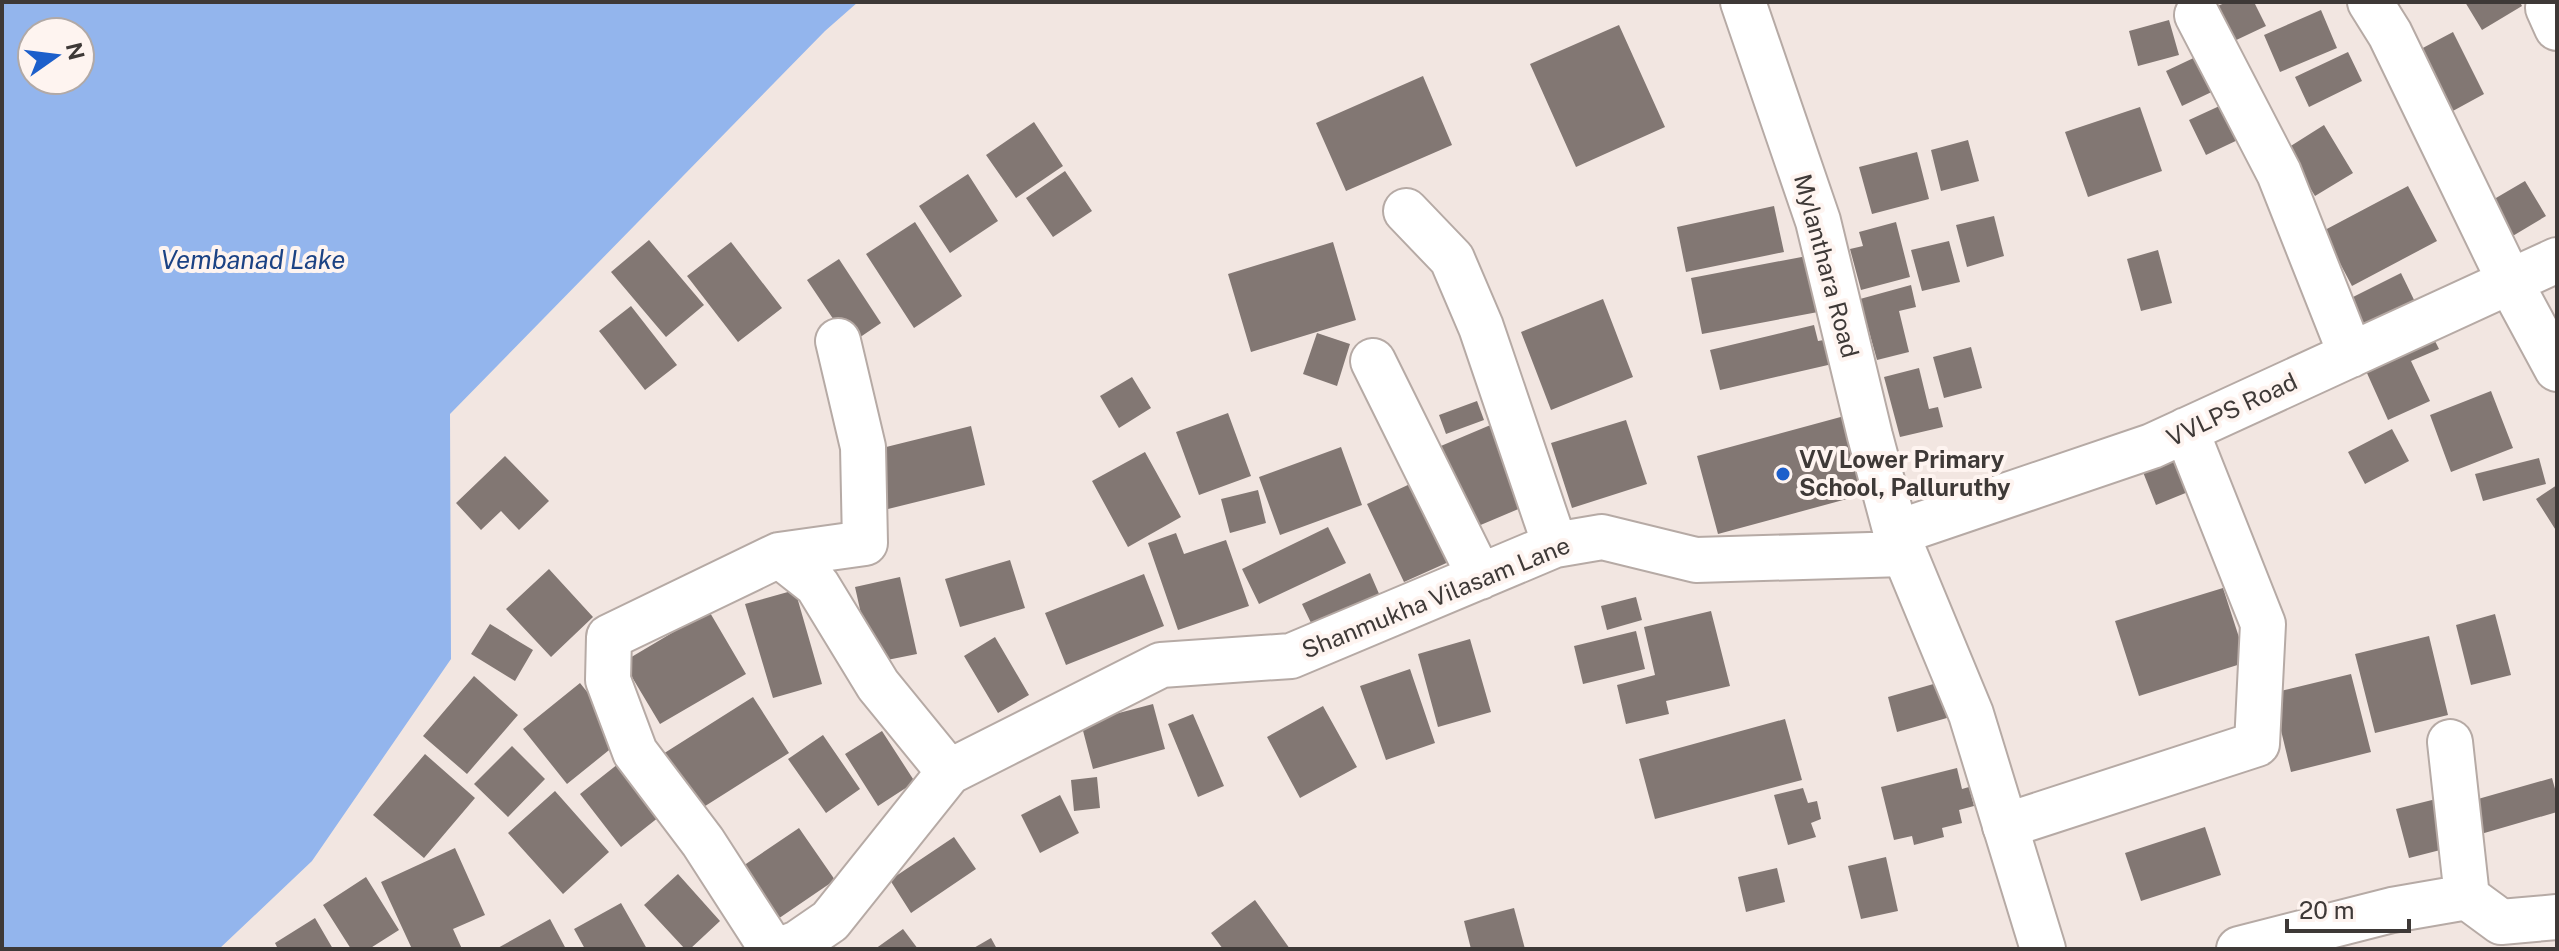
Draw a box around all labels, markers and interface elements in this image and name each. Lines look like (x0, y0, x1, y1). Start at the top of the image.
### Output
north arrow (16, 16, 96, 96)
text: N (61, 40, 90, 63)
street label: Mylanthara Road (1789, 171, 1865, 361)
water label: Vembanad Lake (161, 244, 345, 275)
street label: VVLPS Road (2162, 367, 2301, 452)
place label: VV Lower Primary School, Palluruthy (1799, 445, 2011, 501)
marker: VV Lower Primary School, Palluruthy (1774, 465, 1792, 483)
street label: Shanmukha Vilasam Lane (1298, 530, 1574, 664)
scale bar (2287, 883, 2409, 933)
text: 20 m (2299, 896, 2355, 924)

